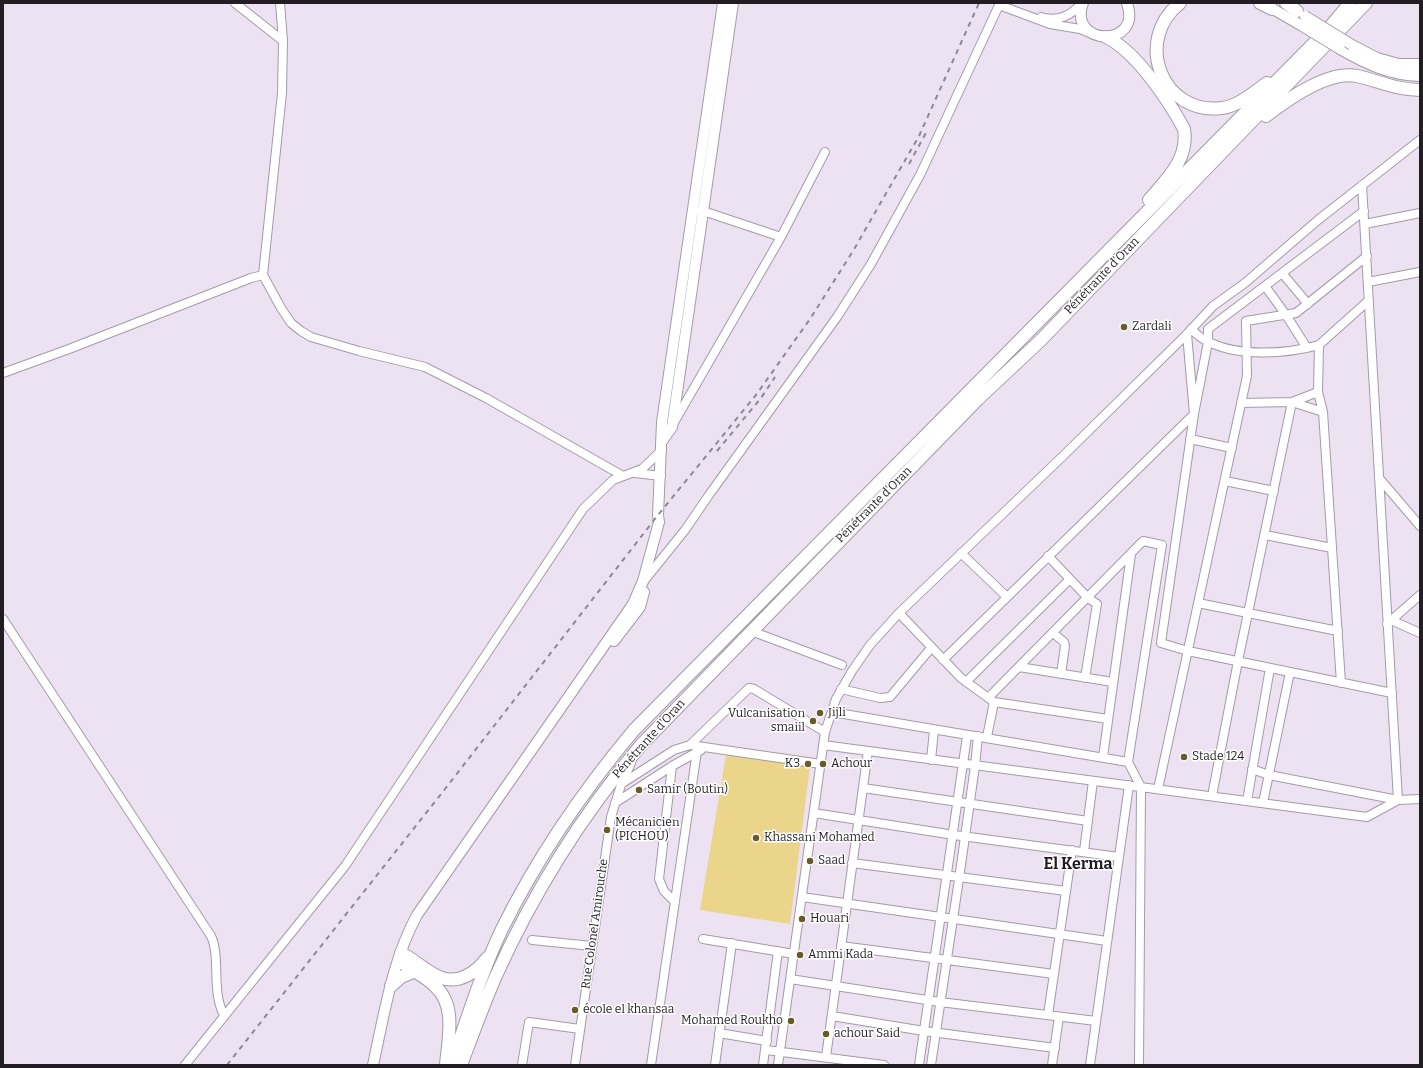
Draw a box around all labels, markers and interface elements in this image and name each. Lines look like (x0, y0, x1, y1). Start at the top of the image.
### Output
street label: Pénétrante d'Oran (1062, 235, 1142, 317)
place label: Zardali (1132, 320, 1172, 334)
marker: Zardali (1119, 322, 1129, 332)
street label: Pénétrante d'Oran (833, 464, 915, 546)
street label: Pénétrante d'Oran (610, 696, 688, 782)
place label: Jijli (828, 706, 846, 720)
place label: Vulcanisation smaiil (728, 707, 805, 735)
marker: Jijli (815, 708, 825, 718)
marker: Vulcanisation smaiil (808, 716, 818, 726)
place label: Stade 124 (1192, 750, 1244, 764)
marker: Stade 124 (1179, 752, 1189, 762)
place label: K3 (785, 757, 800, 771)
place label: Achour (831, 757, 872, 771)
marker: K3 (803, 759, 813, 769)
marker: Achour (818, 759, 828, 769)
place label: Samir (Boutin) (647, 783, 728, 797)
marker: Samir (Boutin) (634, 785, 644, 795)
place label: Mécanicien (PICHOU) (615, 816, 679, 844)
marker: Mécanicien (PICHOU) (602, 825, 612, 835)
place label: Khassani Mohamed (764, 831, 875, 845)
marker: Khassani Mohamed (751, 833, 761, 843)
place label: Saad (818, 854, 845, 868)
district label: El Kerma (1043, 855, 1113, 875)
marker: Saad (805, 856, 815, 866)
street label: Rue Colonel Amirouche (579, 858, 611, 990)
place label: Houari (810, 912, 849, 926)
marker: Houari (797, 914, 807, 924)
place label: Ammi Kada (808, 948, 873, 962)
marker: Ammi Kada (795, 950, 805, 960)
place label: école el khansaa (583, 1003, 674, 1017)
marker: école el khansaa (570, 1005, 580, 1015)
place label: Mohamed Roukho (681, 1014, 783, 1028)
marker: Mohamed Roukho (786, 1016, 796, 1026)
place label: achour Said (834, 1027, 900, 1041)
marker: achour Said (821, 1029, 831, 1039)

